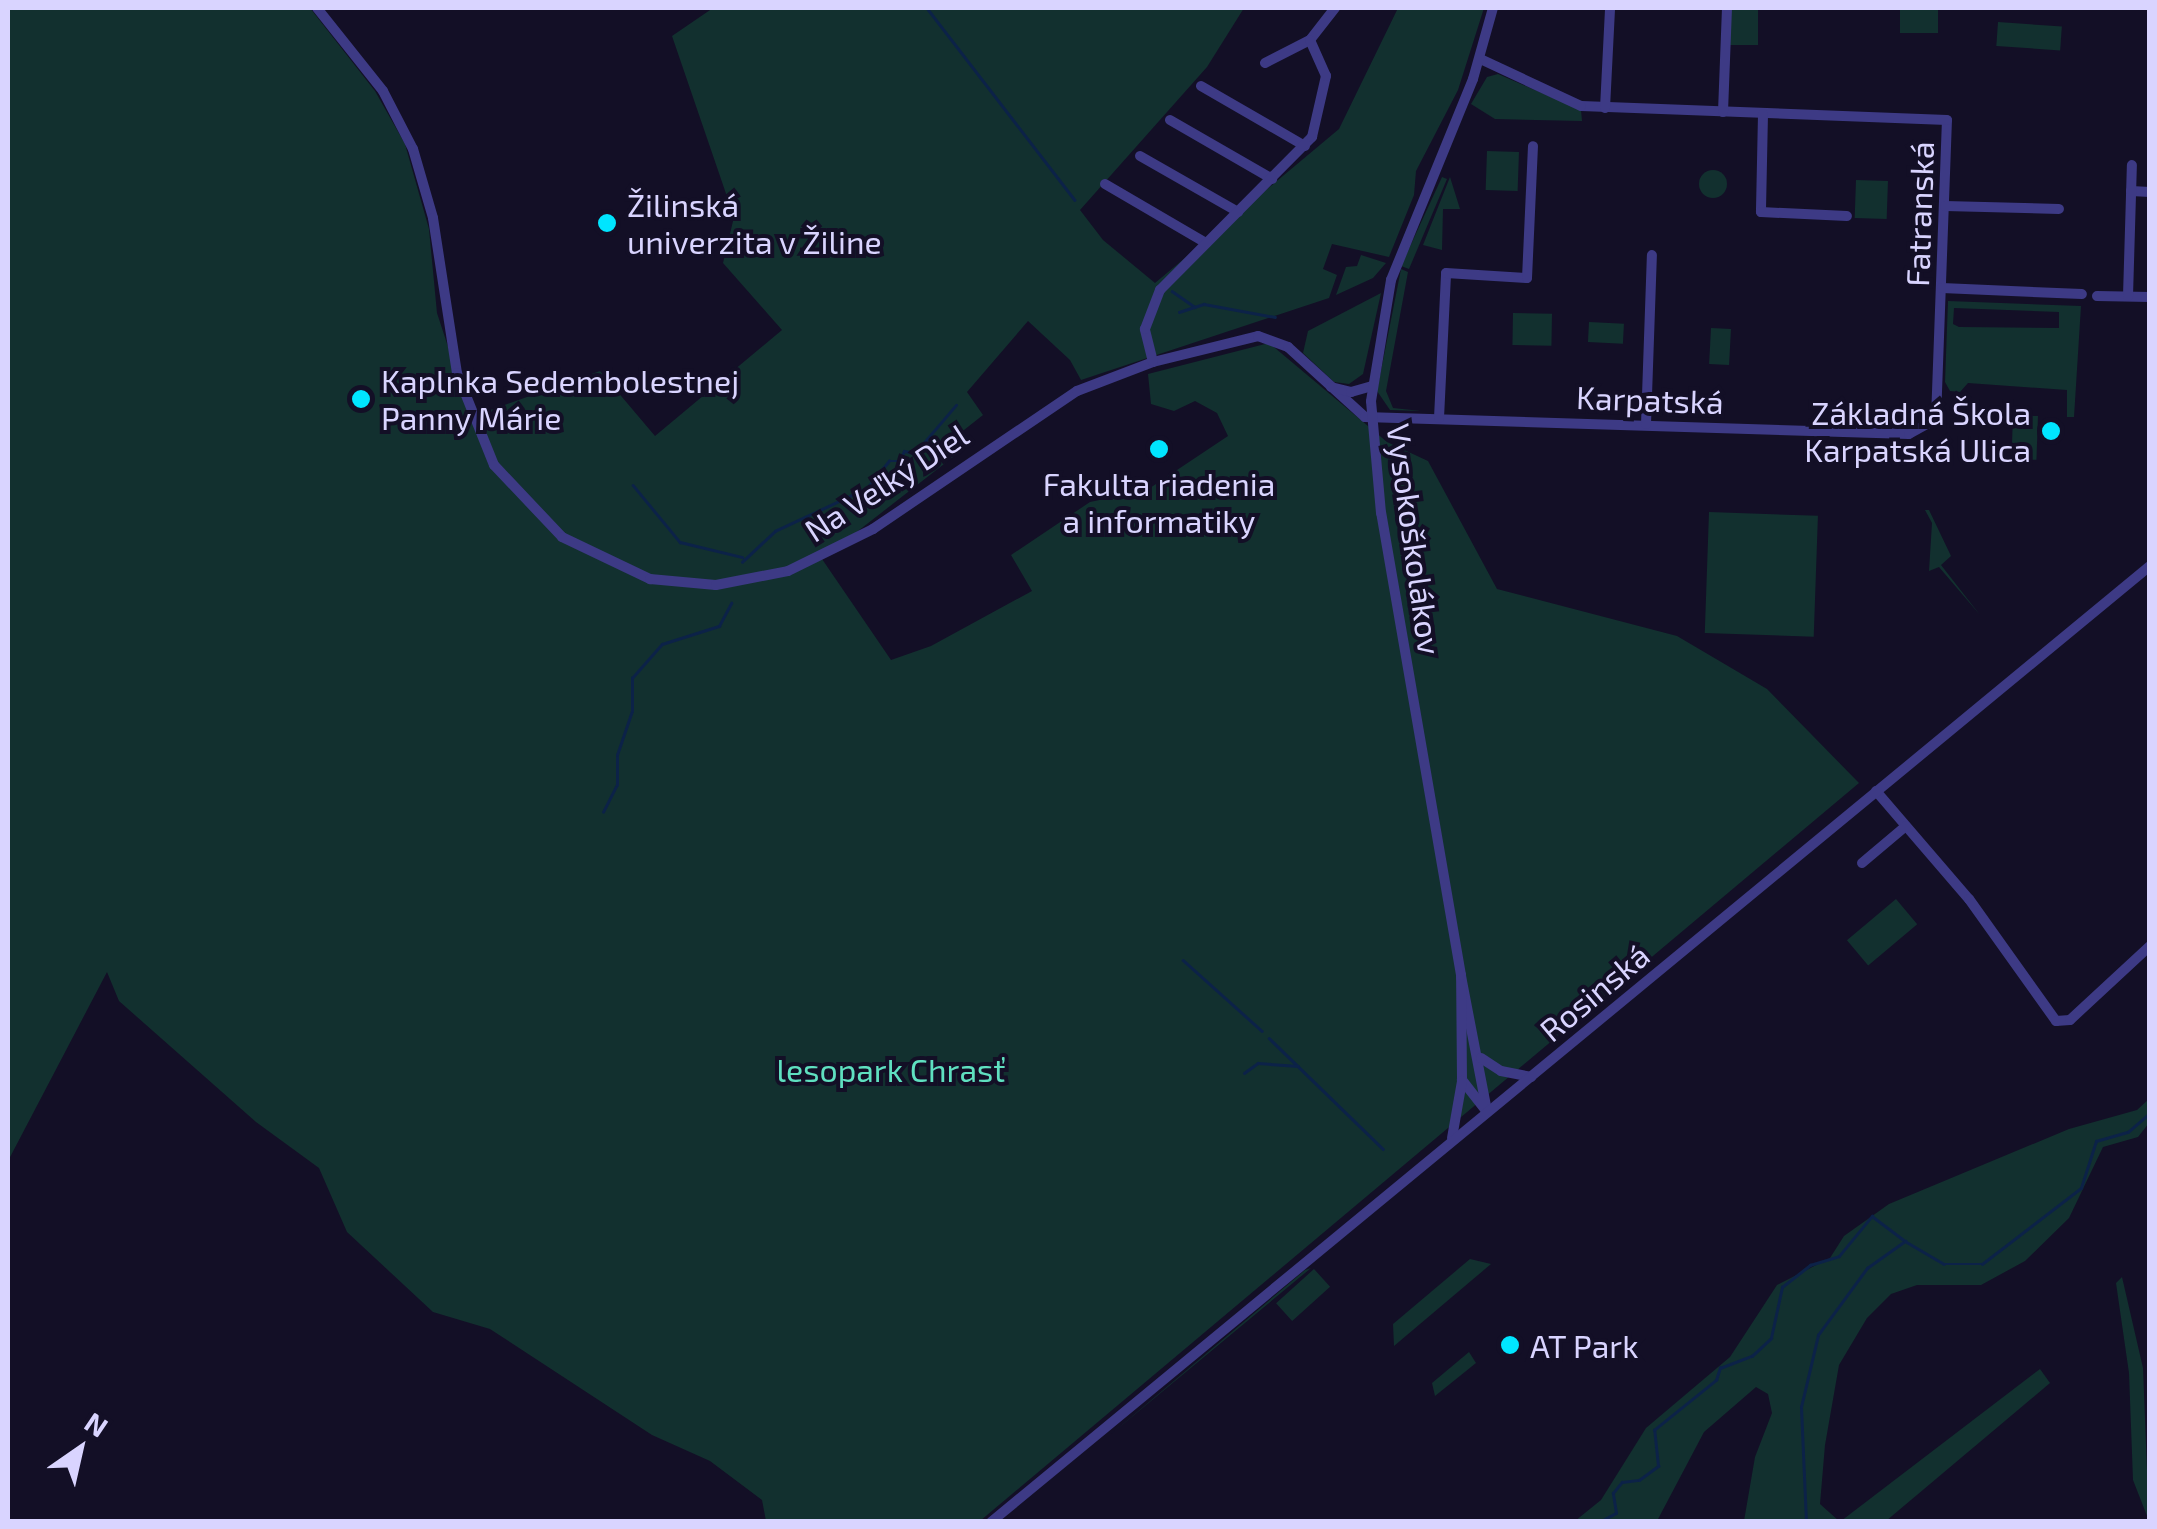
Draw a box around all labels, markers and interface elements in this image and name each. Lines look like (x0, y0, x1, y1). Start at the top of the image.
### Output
street label: Fatranská (1897, 141, 1941, 287)
place label: Žilinská univerzita v Žiline (627, 186, 883, 261)
marker: Žilinská univerzita v Žiline (596, 212, 618, 234)
place label: Kaplnka Sedembolestnej Panny Márie (381, 362, 739, 437)
street label: Karpatská (1576, 377, 1724, 421)
marker: Kaplnka Sedembolestnej Panny Márie (350, 388, 372, 410)
place label: Základná Škola Karpatská Ulica (1804, 394, 2031, 469)
street label: Na Veľký Diel (797, 415, 975, 549)
marker: Základná Škola Karpatská Ulica (2040, 420, 2062, 442)
street label: Vysokoškolákov (1380, 421, 1450, 657)
marker: Fakulta riadenia a informatiky (1148, 438, 1170, 460)
place label: Fakulta riadenia a informatiky (1043, 465, 1275, 540)
street label: Rosinská (1532, 935, 1656, 1049)
park label: lesopark Chrasť (776, 1050, 1006, 1088)
place label: AT Park (1530, 1326, 1639, 1364)
marker: AT Park (1499, 1334, 1521, 1356)
north arrow (30, 1399, 130, 1499)
text: N (79, 1404, 115, 1444)

